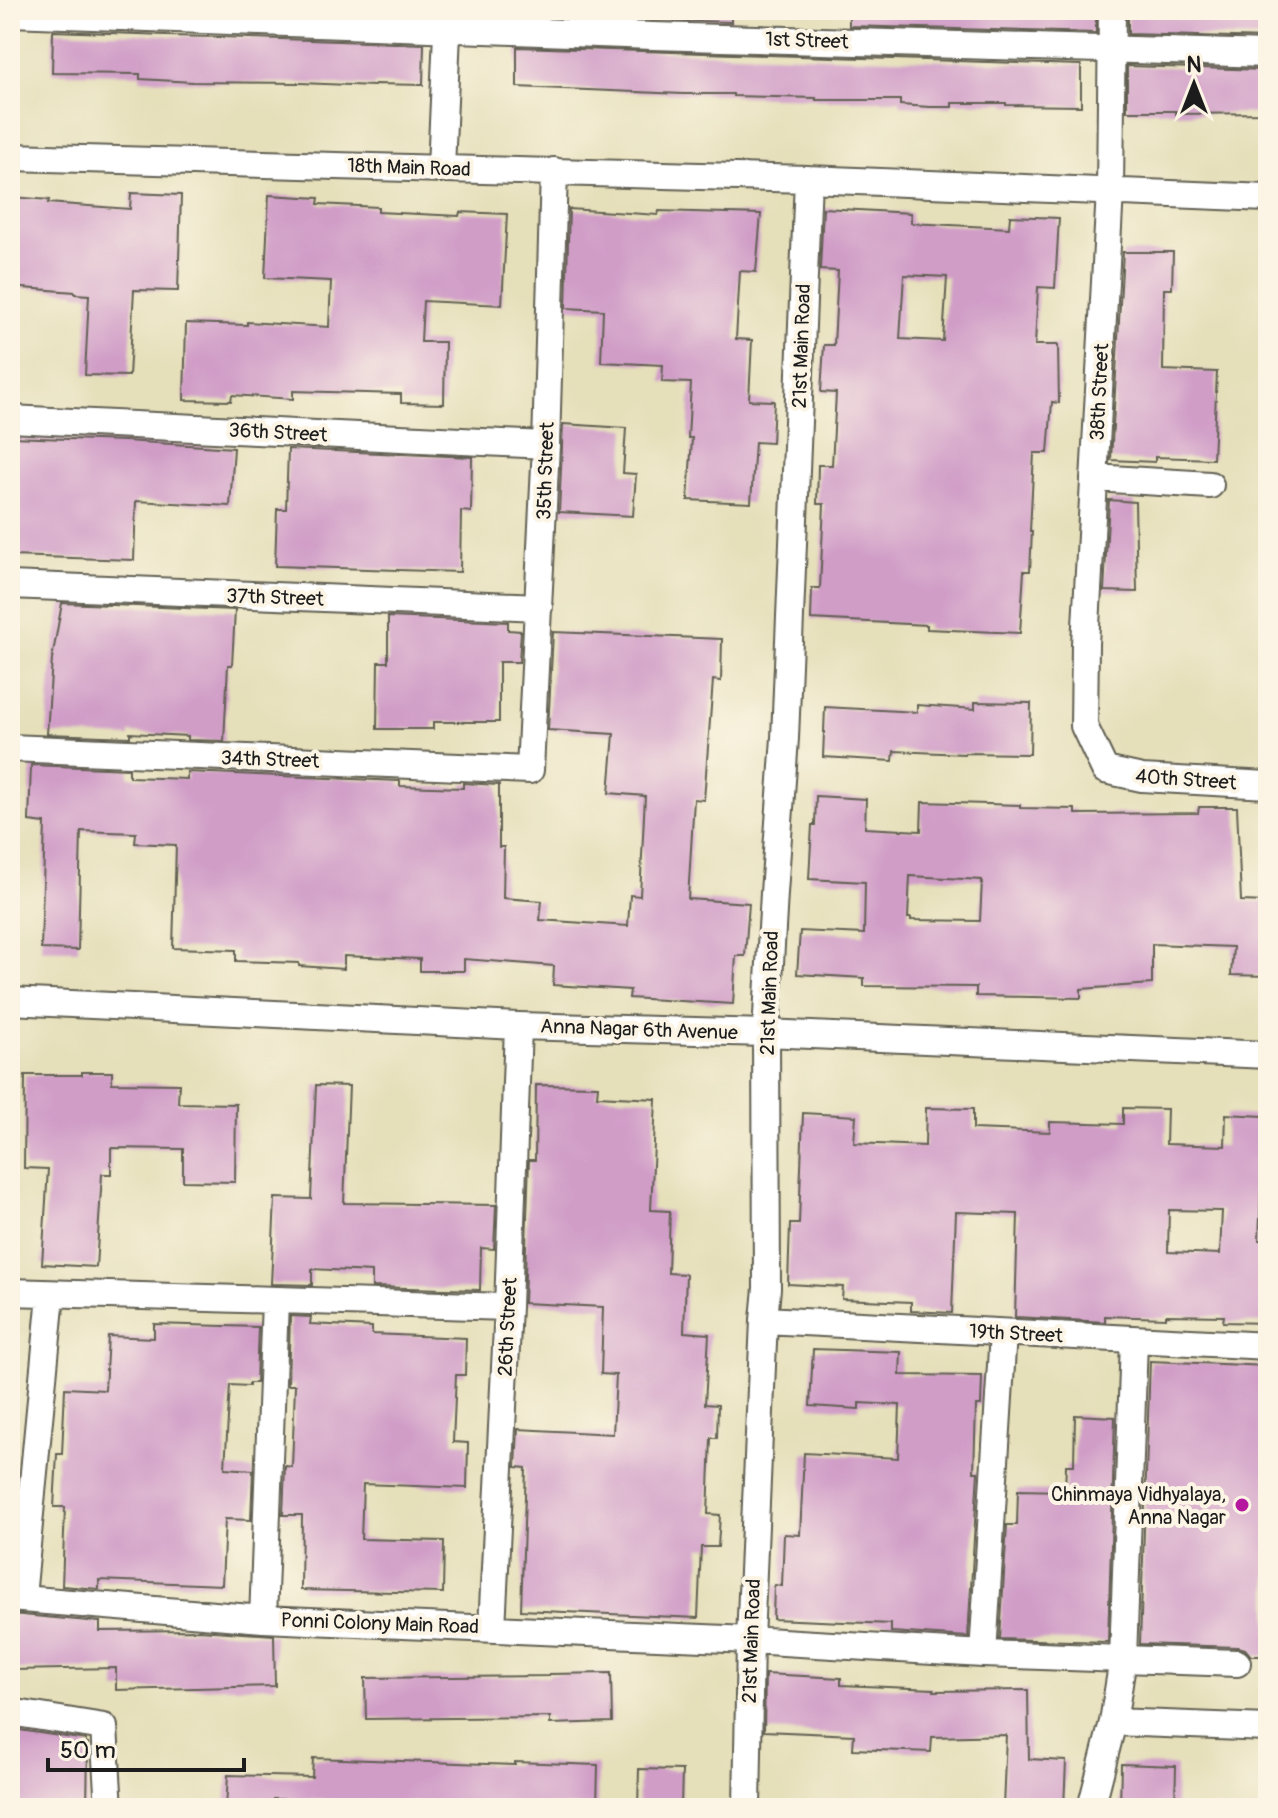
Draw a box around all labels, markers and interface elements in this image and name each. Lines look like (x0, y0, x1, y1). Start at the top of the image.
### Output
street label: 1st Street (765, 27, 850, 54)
north arrow (1154, 44, 1234, 124)
text: N (1187, 51, 1202, 79)
street label: 18th Main Road (347, 153, 471, 182)
street label: 21st Main Road (787, 283, 816, 409)
street label: 38th Street (1084, 342, 1115, 441)
street label: 36th Street (228, 417, 329, 448)
street label: 35th Street (531, 421, 560, 520)
street label: 37th Street (226, 583, 325, 612)
street label: 34th Street (220, 745, 321, 774)
street label: 40th Street (1135, 763, 1238, 796)
street label: 21st Main Road (755, 930, 784, 1056)
street label: Anna Nagar 6th Avenue (540, 1014, 738, 1045)
street label: 26th Street (492, 1276, 523, 1377)
street label: 19th Street (968, 1319, 1065, 1348)
place label: Chinmaya Vidhyalaya, Anna Nagar (1051, 1482, 1226, 1530)
marker: Chinmaya Vidhyalaya, Anna Nagar (1233, 1496, 1251, 1514)
street label: 21st Main Road (737, 1578, 766, 1704)
street label: Ponni Colony Main Road (280, 1608, 480, 1639)
scale bar (48, 1722, 244, 1772)
text: 50 m (60, 1736, 116, 1765)

